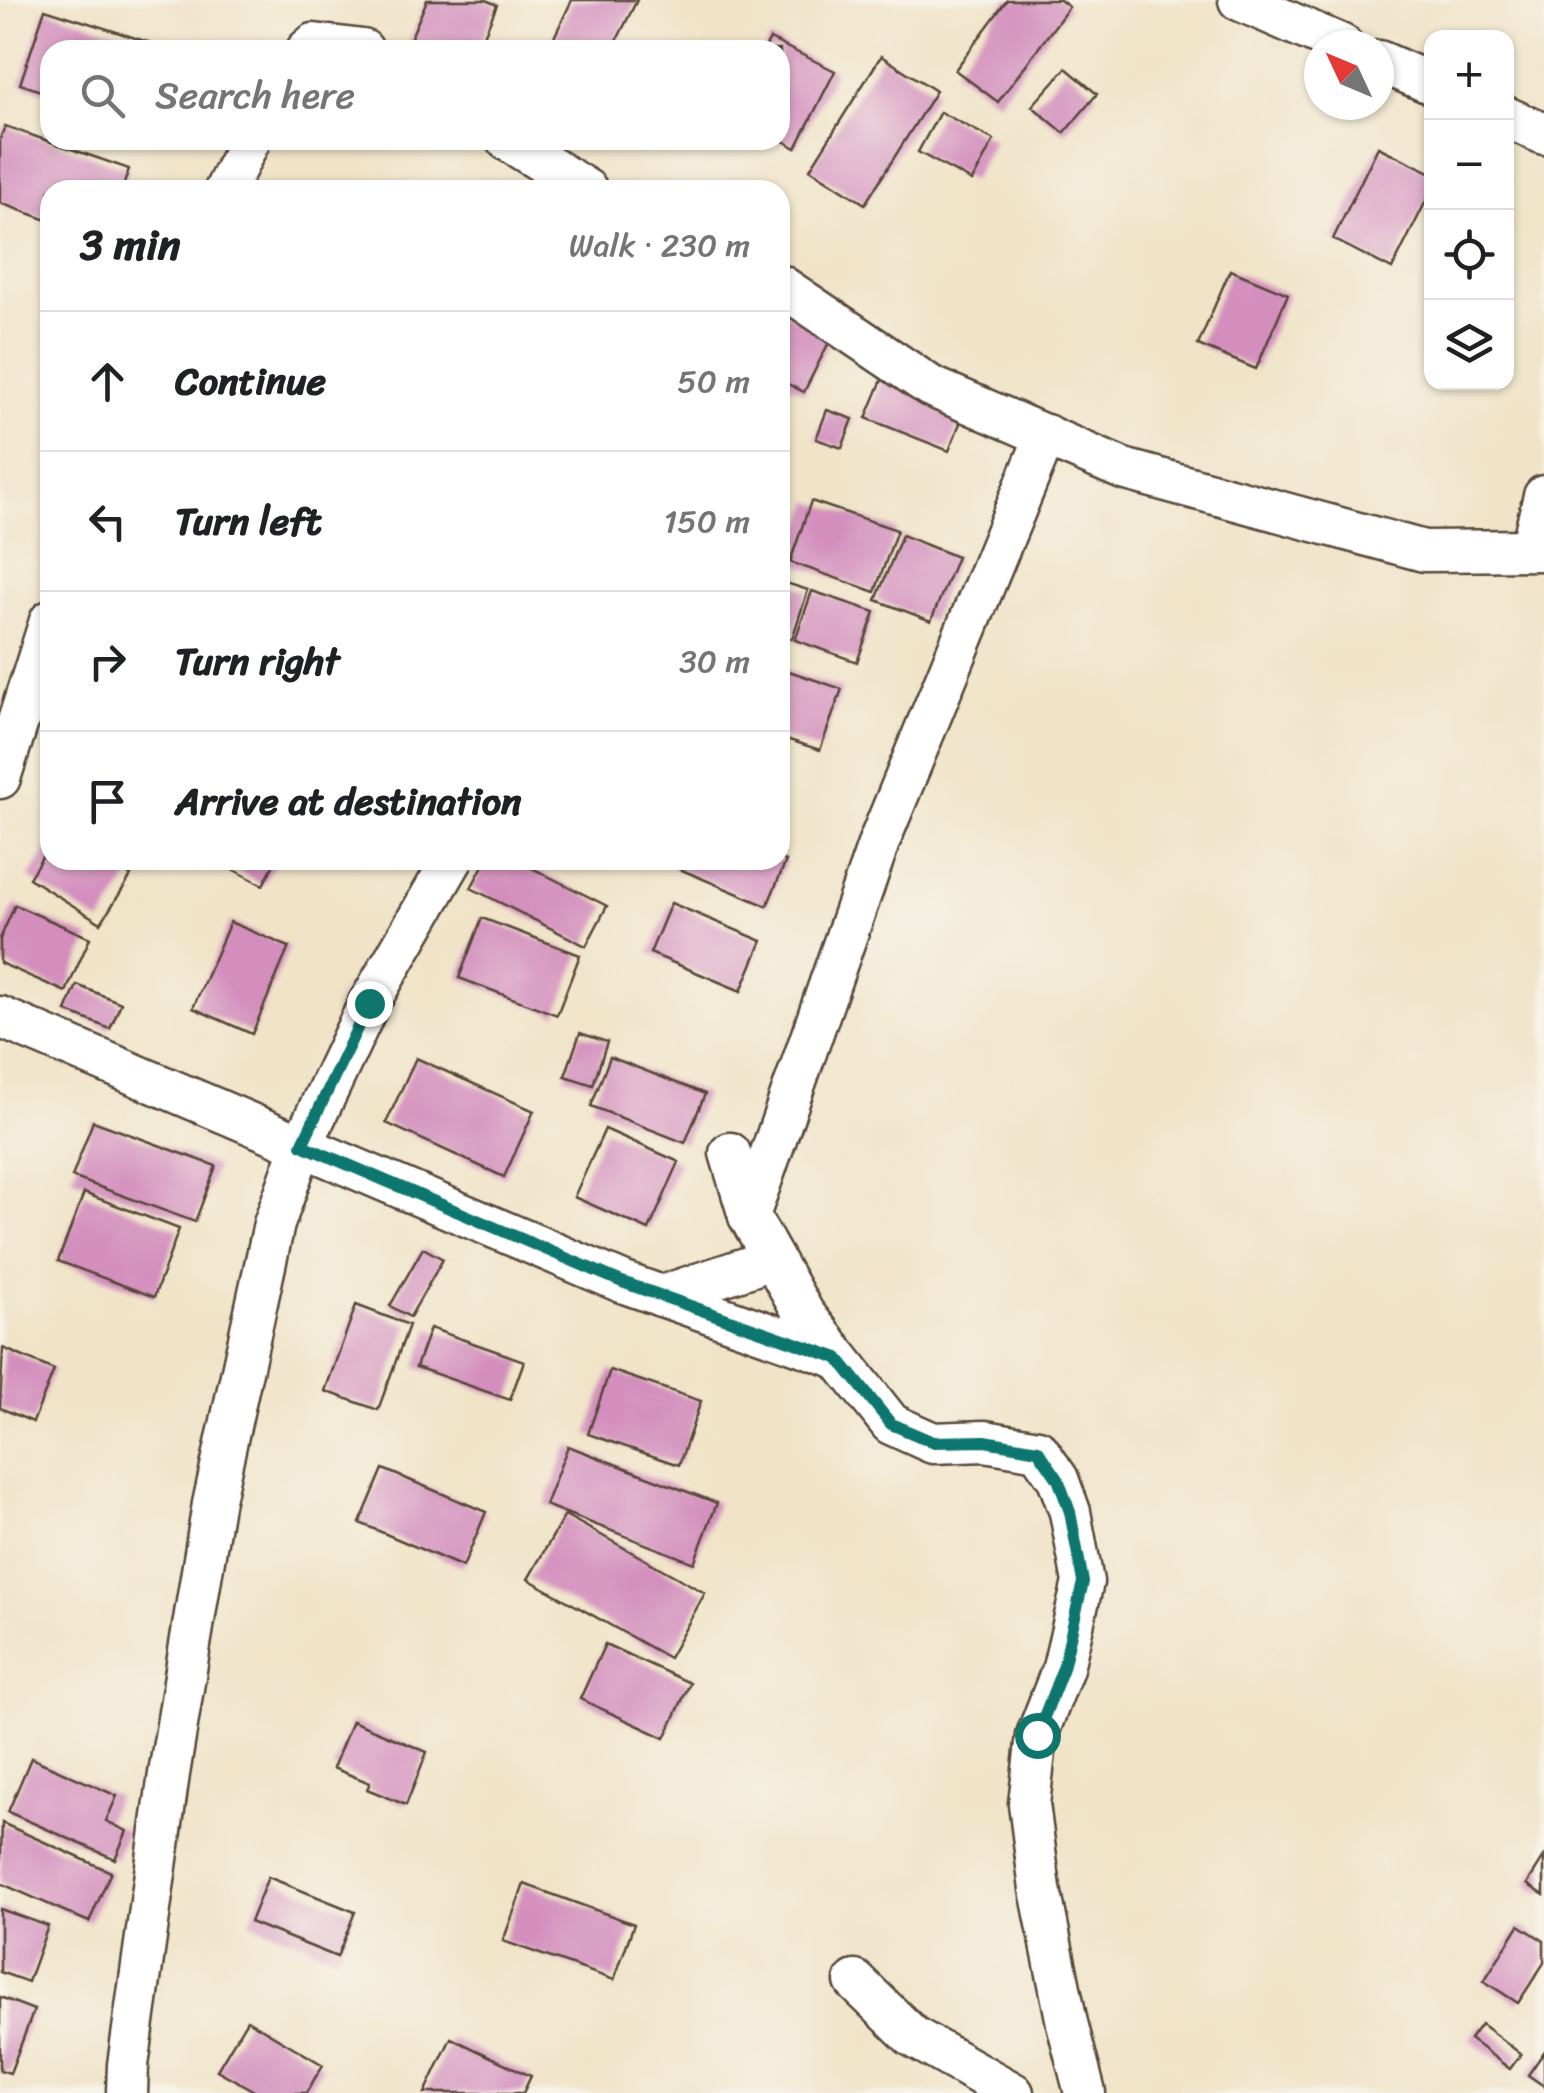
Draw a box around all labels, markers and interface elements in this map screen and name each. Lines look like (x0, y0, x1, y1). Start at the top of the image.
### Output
north arrow (1304, 30, 1394, 120)
map controls (1424, 30, 1514, 390)
button: + (1424, 30, 1514, 120)
search box (40, 40, 790, 150)
text: Search here (155, 62, 355, 129)
icon: search (75, 68, 130, 123)
button: − (1424, 120, 1514, 210)
text: 3 min (80, 208, 180, 282)
button: locate (1424, 210, 1514, 300)
text: Walk · 230 m (569, 217, 750, 274)
button: layers (1424, 300, 1514, 390)
text: Continue (175, 348, 326, 415)
text: 50 m (677, 353, 750, 410)
icon: ahead (80, 354, 135, 409)
text: Turn left (175, 488, 321, 555)
text: 150 m (664, 493, 750, 550)
icon: left (80, 494, 135, 549)
text: Turn right (175, 628, 340, 695)
text: 30 m (679, 633, 750, 690)
icon: right (80, 634, 135, 689)
text: Arrive at destination (175, 768, 522, 835)
icon: arrive (80, 774, 135, 829)
route end (347, 981, 393, 1027)
route start (1015, 1713, 1061, 1759)

